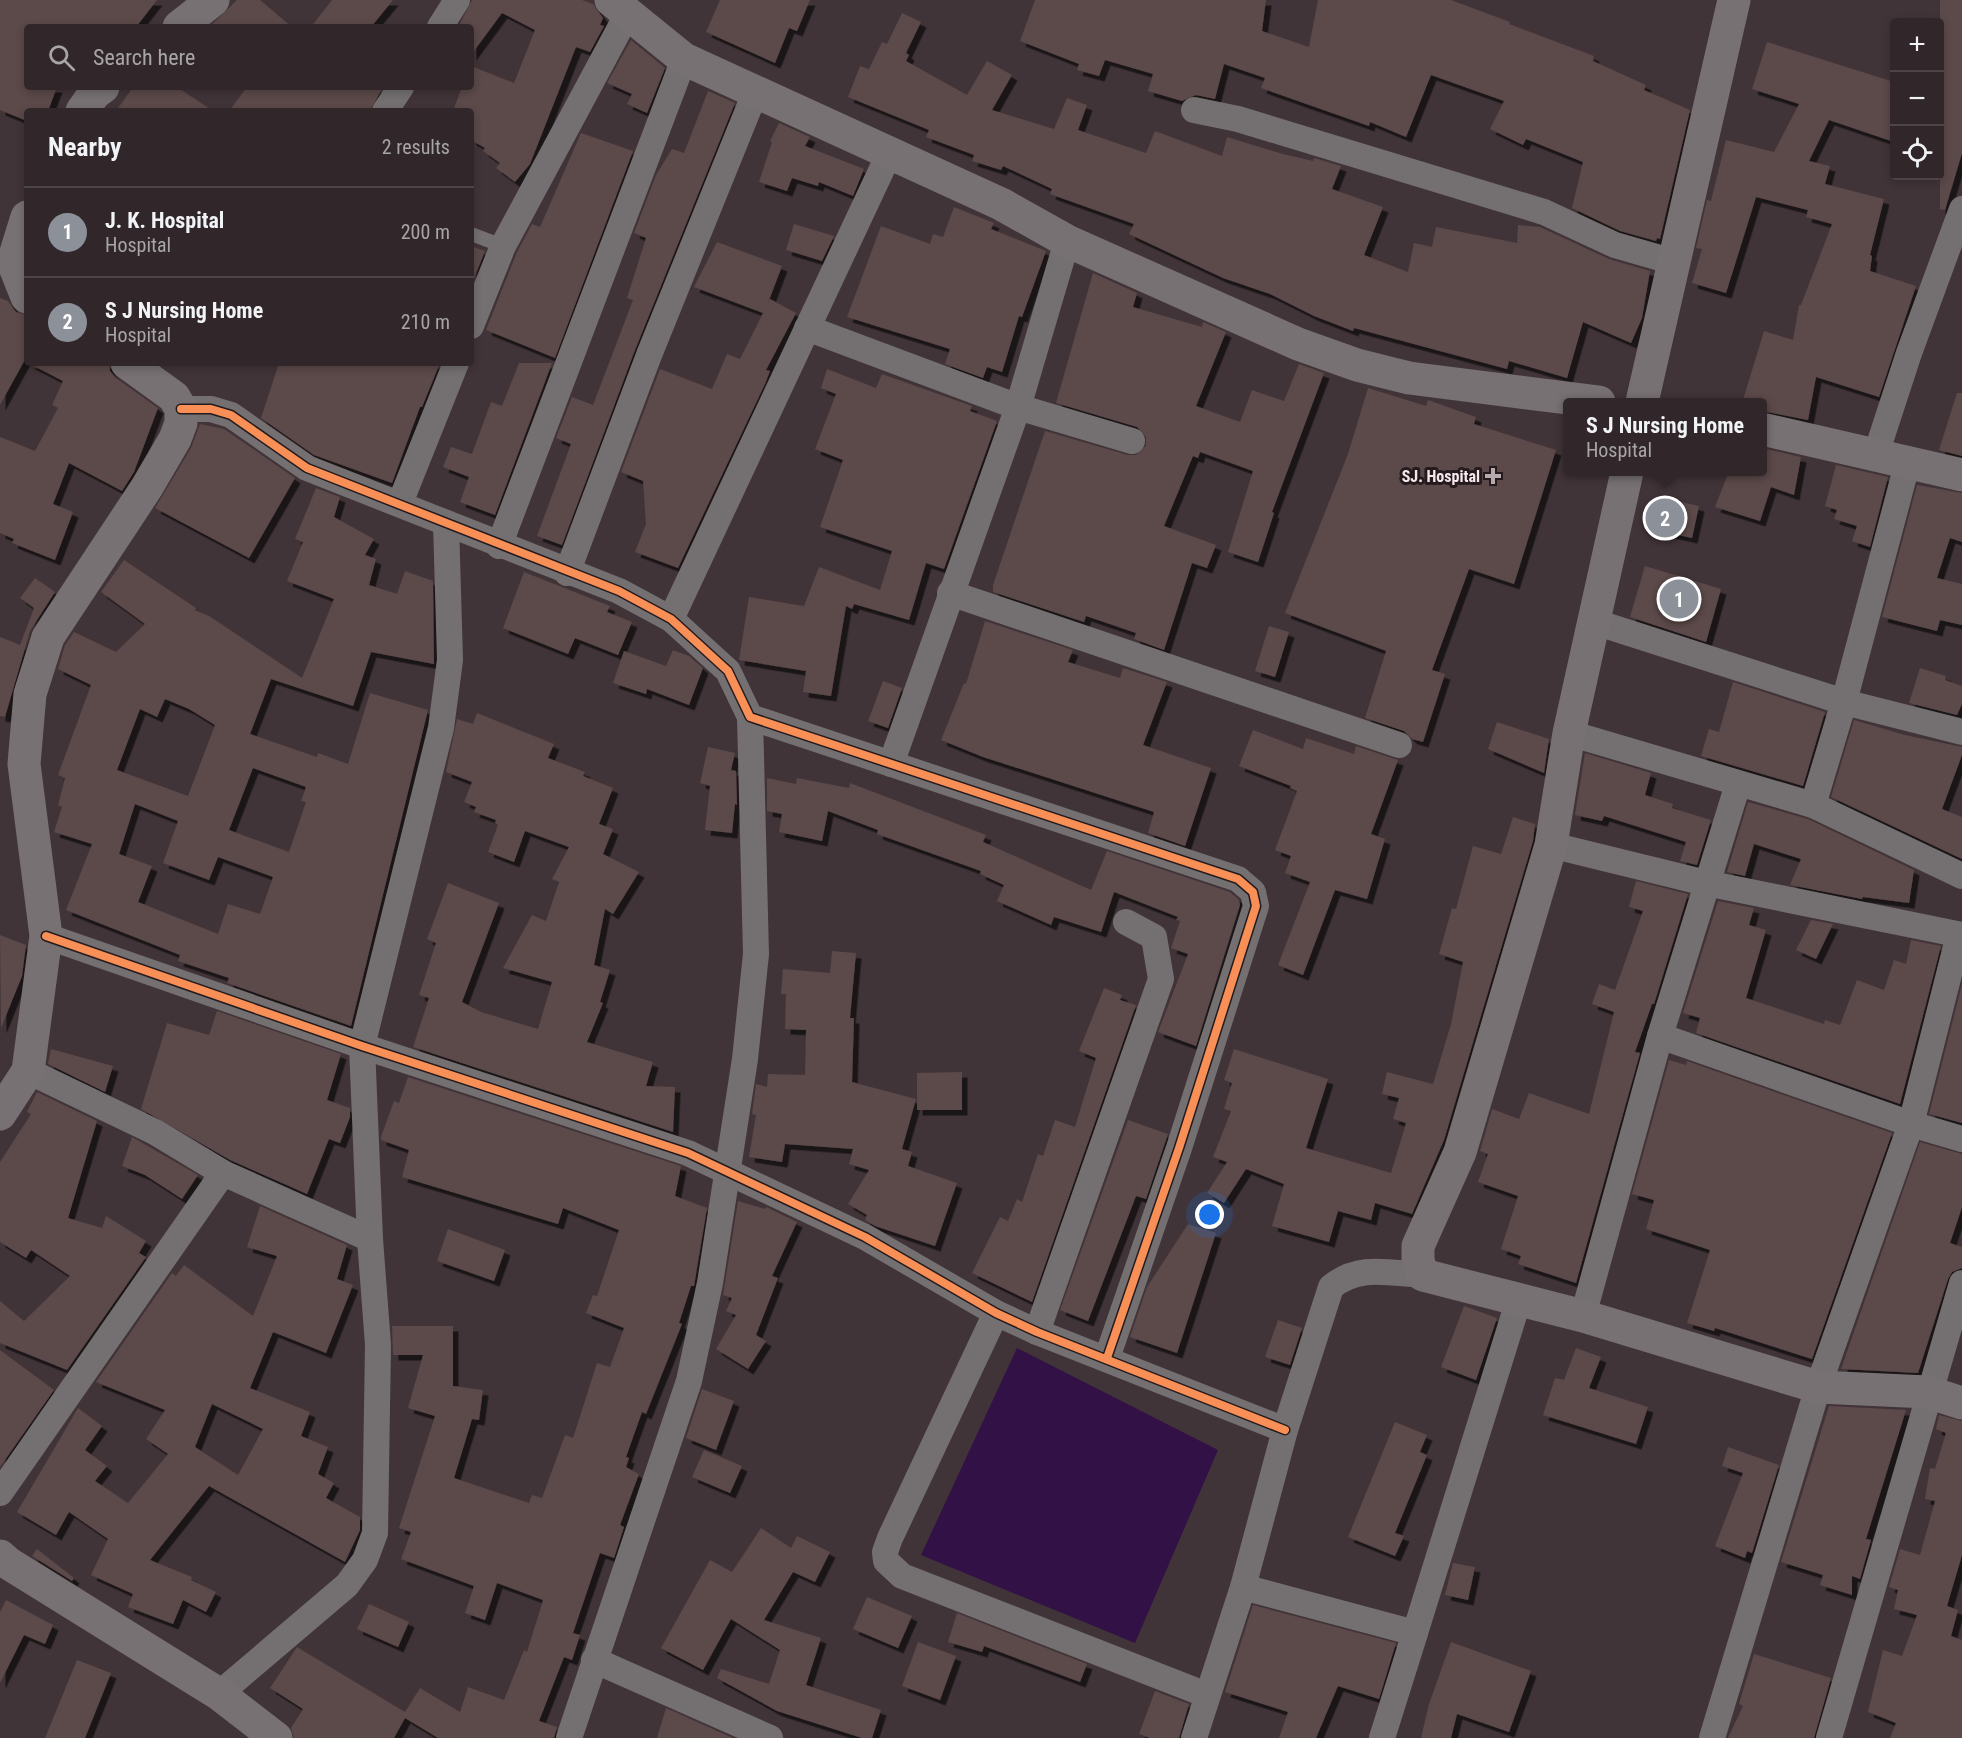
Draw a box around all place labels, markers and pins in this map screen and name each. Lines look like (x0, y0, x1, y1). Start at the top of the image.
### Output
place label: SJ. Hospital (1402, 467, 1480, 486)
marker: SJ. Hospital (1484, 467, 1502, 485)
pin: 2 (1646, 496, 1684, 540)
pin: 1 (1660, 576, 1698, 622)

